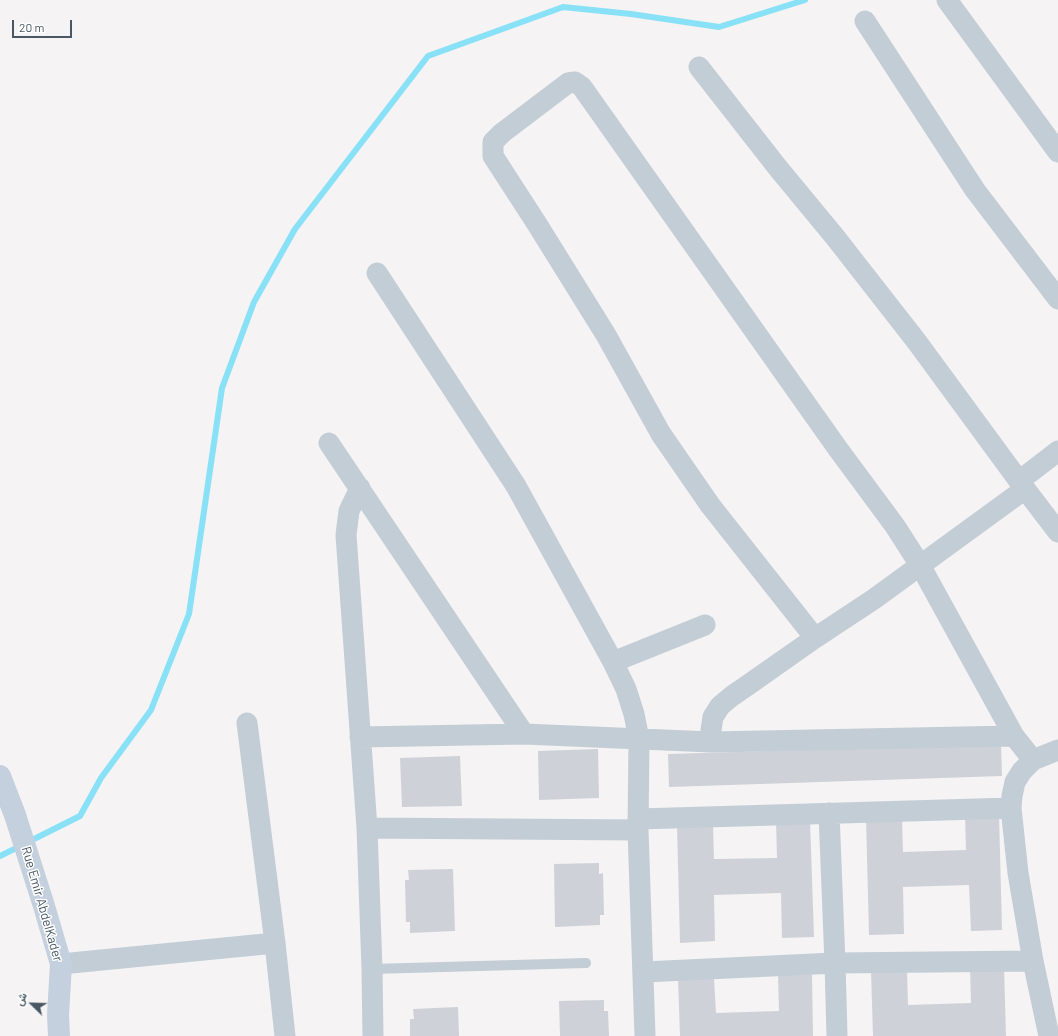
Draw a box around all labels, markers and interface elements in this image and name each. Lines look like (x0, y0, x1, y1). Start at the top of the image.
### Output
scale bar (14, 12, 74, 38)
text: 20 m (19, 20, 45, 34)
street label: Rue Emir AbdelKader (18, 845, 66, 963)
north arrow (12, 984, 52, 1024)
text: ش (12, 990, 29, 1008)

